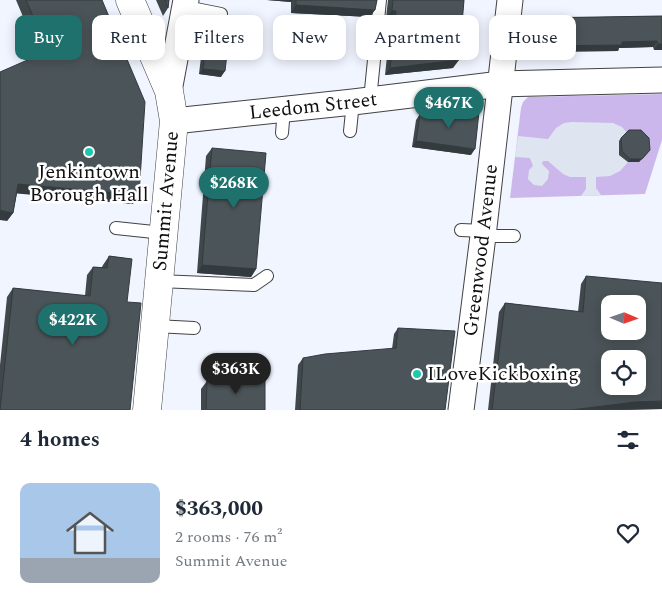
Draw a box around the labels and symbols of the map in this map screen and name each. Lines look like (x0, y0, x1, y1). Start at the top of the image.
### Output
street label: Leedom Street (248, 84, 379, 128)
pin: $467K (414, 86, 484, 129)
street label: Summit Avenue (145, 130, 187, 272)
marker: Jenkintown Borough Hall (83, 146, 95, 158)
place label: Jenkintown Borough Hall (29, 157, 149, 210)
street label: Greenwood Avenue (455, 163, 506, 338)
pin: $268K (199, 166, 269, 209)
north arrow (601, 295, 646, 340)
pin: $422K (38, 304, 108, 346)
pin: $363K (201, 352, 271, 395)
place label: ILoveKickboxing (427, 359, 579, 389)
marker: ILoveKickboxing (411, 368, 423, 380)

